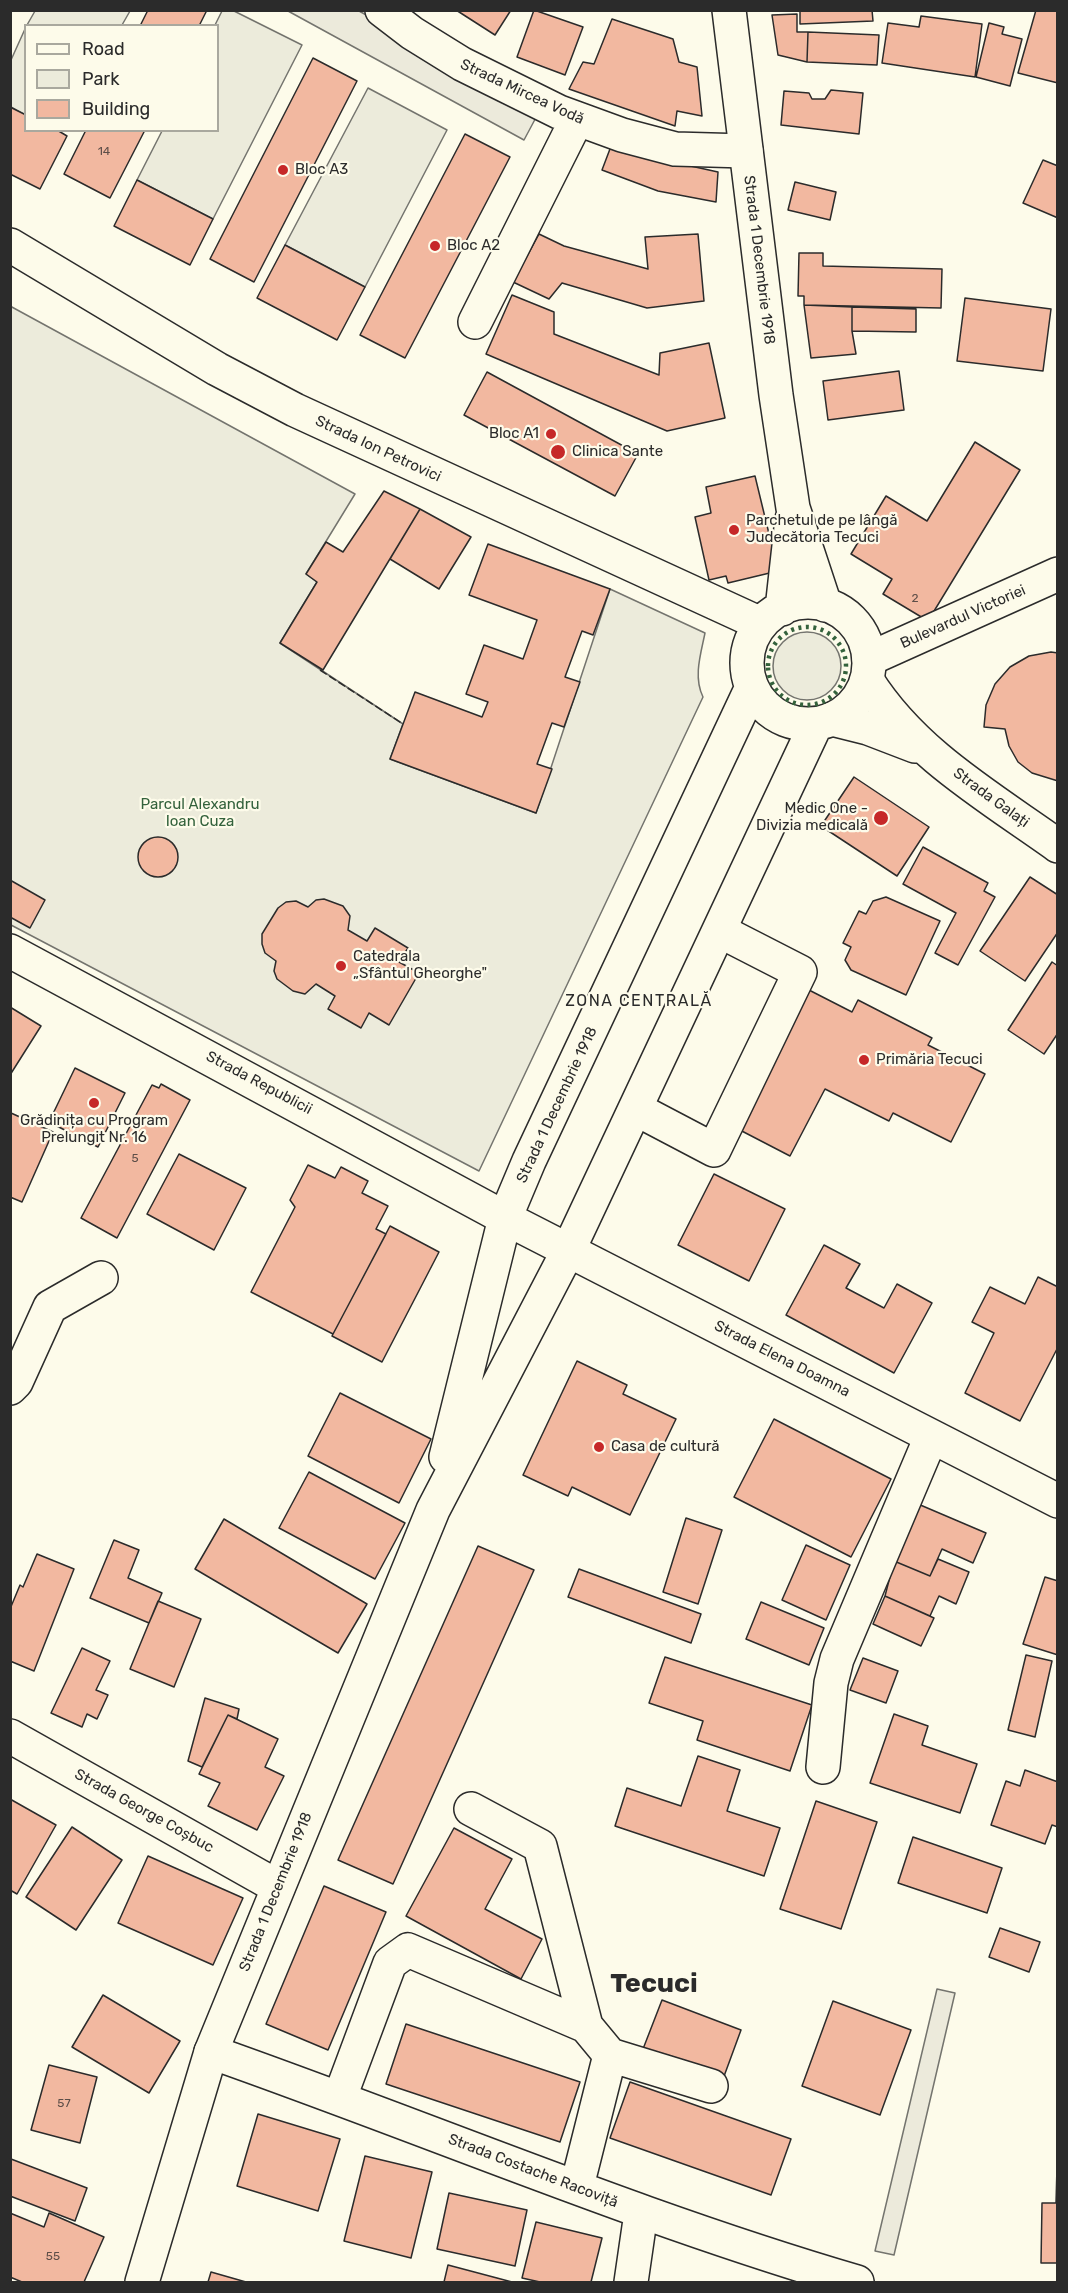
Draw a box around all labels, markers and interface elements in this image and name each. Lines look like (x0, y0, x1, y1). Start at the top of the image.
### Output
legend (24, 24, 219, 132)
text: Road (82, 38, 125, 60)
street label: Strada Mircea Vodă (457, 55, 587, 129)
text: Park (82, 68, 119, 90)
text: Building (82, 98, 150, 120)
house number: 14 (98, 145, 110, 159)
place label: Bloc A3 (295, 161, 348, 179)
marker: Bloc A3 (276, 163, 290, 177)
street label: Strada 1 Decembrie 1918 (740, 174, 778, 346)
place label: Bloc A2 (447, 237, 500, 255)
marker: Bloc A2 (428, 239, 442, 253)
street label: Strada Ion Petrovici (312, 412, 444, 486)
place label: Bloc A1 (489, 425, 539, 443)
marker: Bloc A1 (544, 427, 558, 441)
marker: Clinica Sante (549, 443, 567, 461)
place label: Clinica Sante (572, 443, 663, 461)
place label: Parchetul de pe lângă Judecătoria Tecuci (746, 512, 898, 547)
marker: Parchetul de pe lângă Judecătoria Tecuci (727, 523, 741, 537)
street label: Bulevardul Victoriei (897, 581, 1029, 653)
house number: 2 (911, 592, 919, 606)
street label: Strada Galați (949, 764, 1033, 832)
park label: Parcul Alexandru Ioan Cuza (141, 796, 259, 831)
place label: Medic One - Divizia medicală (756, 800, 868, 835)
marker: Medic One - Divizia medicală (872, 809, 890, 827)
place label: Catedrala „Sfântul Gheorghe" (353, 948, 487, 983)
marker: Catedrala „Sfântul Gheorghe" (334, 959, 348, 973)
district label: ZONA CENTRALĂ (565, 991, 713, 1011)
street label: Strada 1 Decembrie 1918 (513, 1024, 601, 1186)
street label: Strada Republicii (203, 1047, 315, 1119)
place label: Primăria Tecuci (876, 1051, 983, 1069)
marker: Primăria Tecuci (857, 1053, 871, 1067)
marker: Grădinița cu Program Prelungit Nr. 16 (87, 1096, 101, 1110)
place label: Grădinița cu Program Prelungit Nr. 16 (20, 1112, 168, 1147)
house number: 5 (131, 1152, 139, 1166)
street label: Strada Elena Doamna (711, 1317, 853, 1401)
place label: Casa de cultură (611, 1438, 720, 1456)
marker: Casa de cultură (592, 1440, 606, 1454)
street label: Strada George Coșbuc (71, 1765, 217, 1857)
street label: Strada 1 Decembrie 1918 (236, 1810, 316, 1974)
district label: Tecuci (610, 1968, 698, 2000)
house number: 57 (57, 2097, 71, 2111)
street label: Strada Costache Racoviță (445, 2130, 621, 2212)
house number: 55 (46, 2250, 60, 2264)

